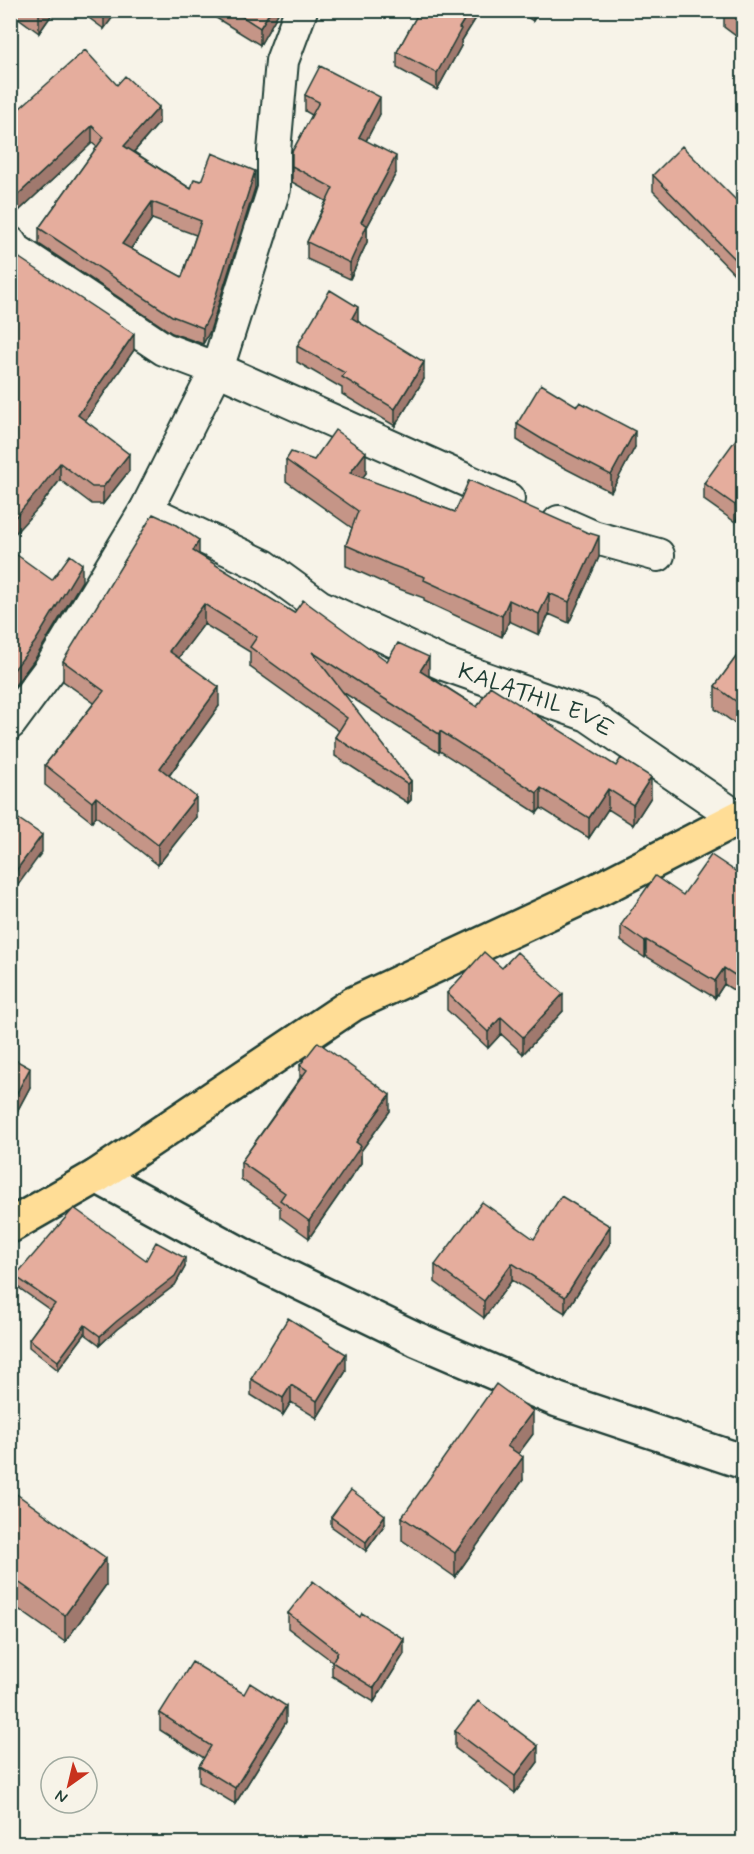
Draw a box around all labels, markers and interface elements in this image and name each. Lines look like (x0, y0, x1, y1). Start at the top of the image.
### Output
street label: KALATHIL EVE (454, 656, 619, 745)
north arrow (39, 1755, 99, 1815)
text: N (51, 1785, 72, 1808)

